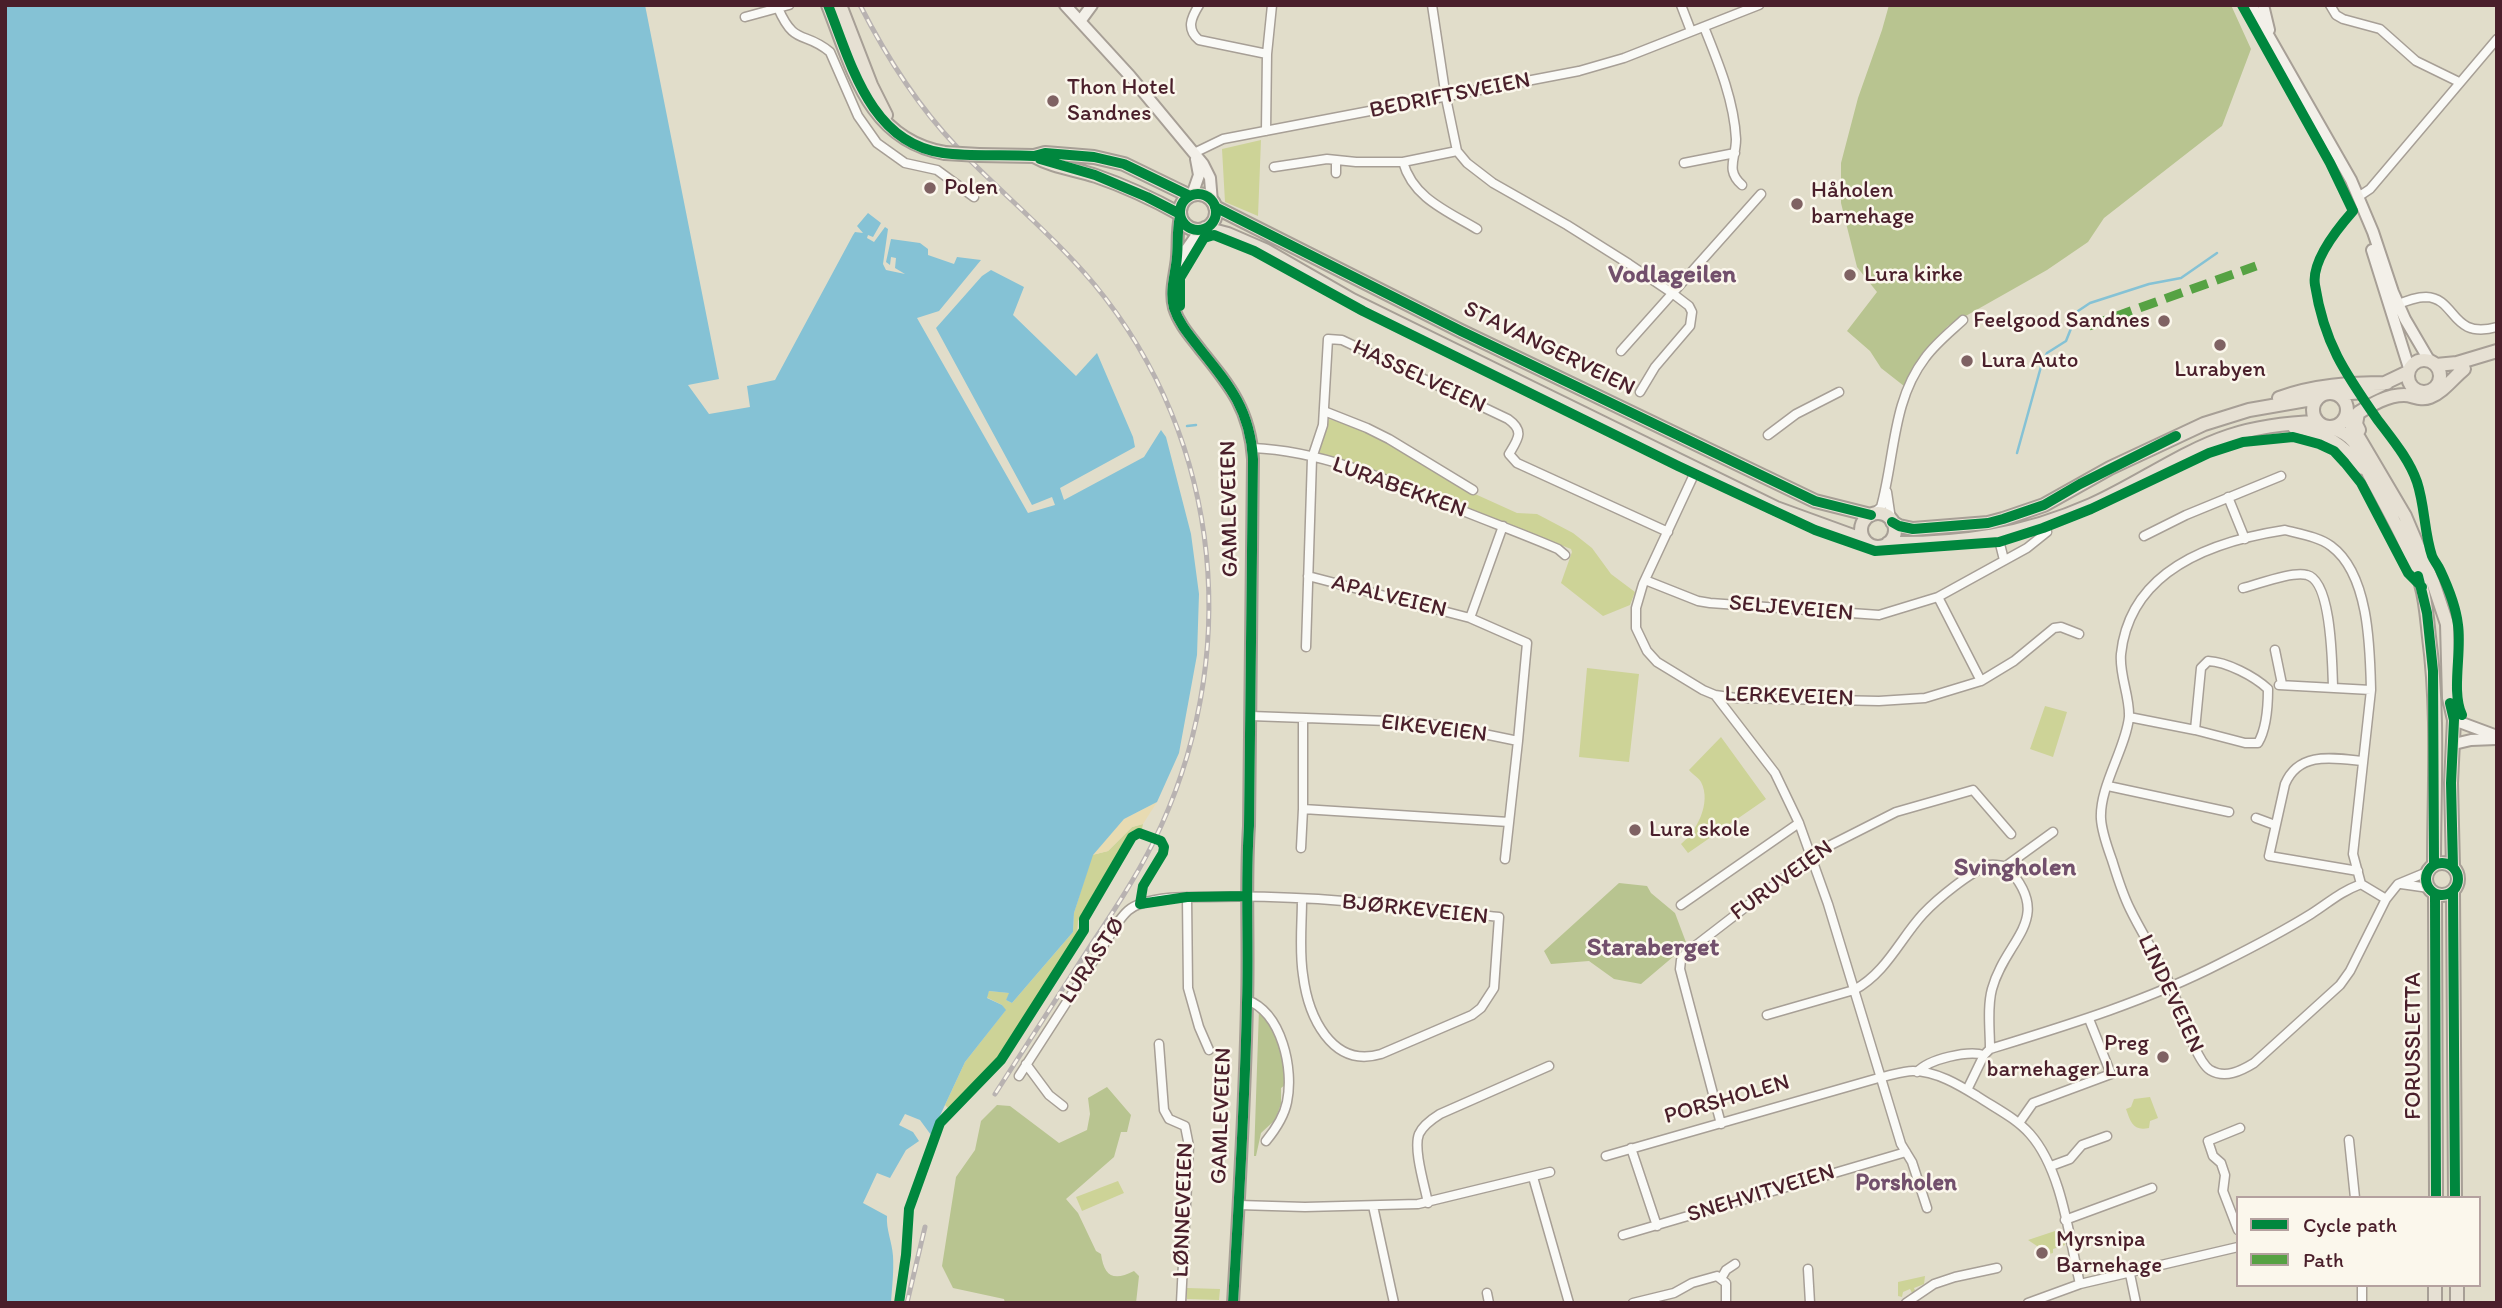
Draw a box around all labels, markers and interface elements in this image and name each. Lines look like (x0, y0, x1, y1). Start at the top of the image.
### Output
street label: BEDRIFTSVEIEN (1367, 67, 1533, 125)
place label: Thon Hotel Sandnes (1067, 74, 1175, 128)
marker: Thon Hotel Sandnes (1045, 93, 1061, 109)
place label: Polen (944, 174, 998, 202)
place label: Håholen barnehage (1811, 177, 1915, 231)
marker: Polen (922, 180, 938, 196)
marker: Håholen barnehage (1789, 196, 1805, 212)
district label: Vodlageilen (1608, 259, 1736, 291)
place label: Lura kirke (1864, 261, 1963, 289)
marker: Lura kirke (1842, 267, 1858, 283)
street label: STAVANGERVEIEN (1459, 295, 1639, 403)
place label: Feelgood Sandnes (1973, 307, 2150, 335)
marker: Feelgood Sandnes (2156, 313, 2172, 329)
street label: HASSELVEIEN (1348, 334, 1490, 420)
marker: Lurabyen (2212, 337, 2228, 353)
place label: Lura Auto (1981, 347, 2078, 375)
marker: Lura Auto (1959, 353, 1975, 369)
place label: Lurabyen (2174, 356, 2266, 384)
street label: GAMLEVEIEN (1215, 440, 1245, 578)
street label: LURABEKKEN (1328, 451, 1470, 525)
street label: APALVEIEN (1329, 569, 1449, 625)
street label: SELJEVEIEN (1728, 590, 1854, 628)
street label: LERKEVEIEN (1724, 681, 1854, 713)
street label: EIKEVEIEN (1379, 709, 1489, 749)
place label: Lura skole (1649, 816, 1750, 844)
marker: Lura skole (1627, 822, 1643, 838)
street label: FURUVEIEN (1725, 835, 1839, 927)
district label: Svingholen (1954, 852, 2076, 884)
street label: BJØRKEVEIEN (1340, 889, 1490, 931)
street label: LURASTØ (1054, 913, 1132, 1009)
street label: LINDEVEIEN (2131, 931, 2209, 1057)
district label: Staraberget (1587, 932, 1719, 964)
street label: FORUSSLETTA (2400, 972, 2428, 1120)
place label: Preg barnehager Lura (1987, 1030, 2149, 1084)
street label: GAMLEVEIEN (1206, 1047, 1238, 1185)
marker: Preg barnehager Lura (2155, 1049, 2171, 1065)
street label: PORSHOLEN (1661, 1069, 1793, 1131)
street label: LØNNEVEIEN (1168, 1142, 1200, 1278)
street label: SNEHVITVEIEN (1684, 1158, 1838, 1230)
district label: Porsholen (1855, 1170, 1957, 1198)
legend (2236, 1196, 2481, 1287)
text: Cycle path (2303, 1212, 2397, 1237)
place label: Myrsnipa Barnehage (2056, 1226, 2162, 1280)
marker: Myrsnipa Barnehage (2034, 1245, 2050, 1261)
text: Path (2303, 1247, 2344, 1272)

